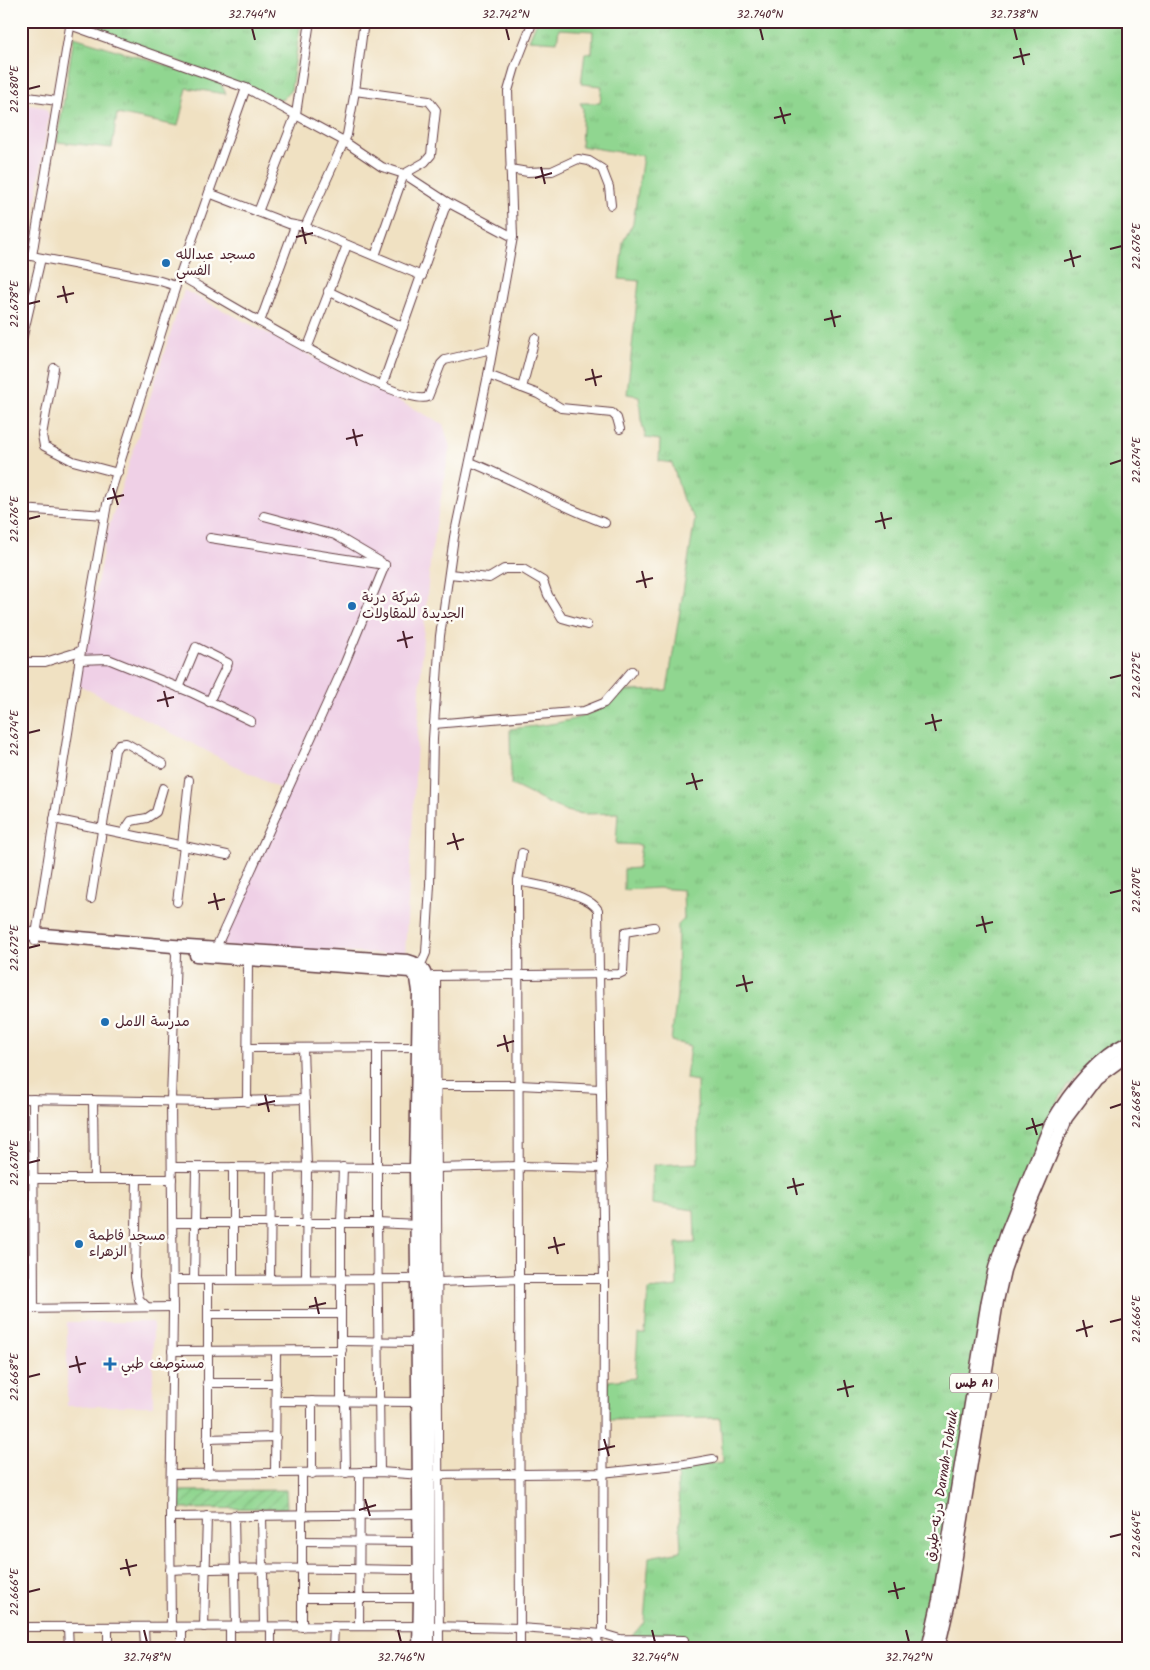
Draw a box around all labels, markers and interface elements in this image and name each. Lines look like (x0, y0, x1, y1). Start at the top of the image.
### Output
text: 32.744°N (228, 5, 276, 24)
text: 32.742°N (482, 5, 530, 24)
text: 32.740°N (736, 5, 784, 24)
text: 32.738°N (990, 5, 1038, 24)
text: 22.680°E (5, 64, 24, 113)
text: 22.676°E (1127, 222, 1146, 269)
place label: مسجد عبدالله الفسي (176, 244, 256, 283)
marker: مسجد عبدالله الفسي (160, 257, 172, 269)
text: 22.678°E (5, 279, 24, 328)
text: 22.674°E (1127, 436, 1146, 483)
text: 22.676°E (5, 495, 24, 542)
place label: شركة درنة الجديدة للمقاولات (362, 587, 464, 625)
marker: شركة درنة الجديدة للمقاولات (346, 600, 358, 612)
text: 22.672°E (1127, 650, 1146, 699)
text: 22.674°E (5, 709, 24, 756)
text: 22.670°E (1127, 866, 1146, 913)
text: 22.672°E (5, 923, 24, 972)
place label: مدرسة الامل (115, 1011, 190, 1033)
marker: مدرسة الامل (99, 1016, 111, 1028)
text: 22.668°E (1127, 1079, 1146, 1128)
text: 22.670°E (5, 1139, 24, 1186)
place label: مسجد فاطمة الزهراء (89, 1225, 166, 1263)
marker: مسجد فاطمة الزهراء (73, 1238, 85, 1250)
text: 22.666°E (1127, 1294, 1146, 1343)
text: 22.668°E (5, 1352, 24, 1401)
place label: مستوصف طبي (121, 1353, 204, 1376)
marker: مستوصف طبي (103, 1357, 117, 1371)
road number: طس A1 (950, 1374, 998, 1392)
street label: درنه-طبرق Darnah-Tobruk (919, 1408, 965, 1563)
text: 22.664°E (1127, 1509, 1146, 1558)
text: 22.666°E (5, 1567, 24, 1616)
text: 32.748°N (123, 1648, 171, 1667)
text: 32.746°N (377, 1648, 425, 1667)
text: 32.744°N (631, 1648, 679, 1667)
text: 32.742°N (885, 1648, 933, 1667)

